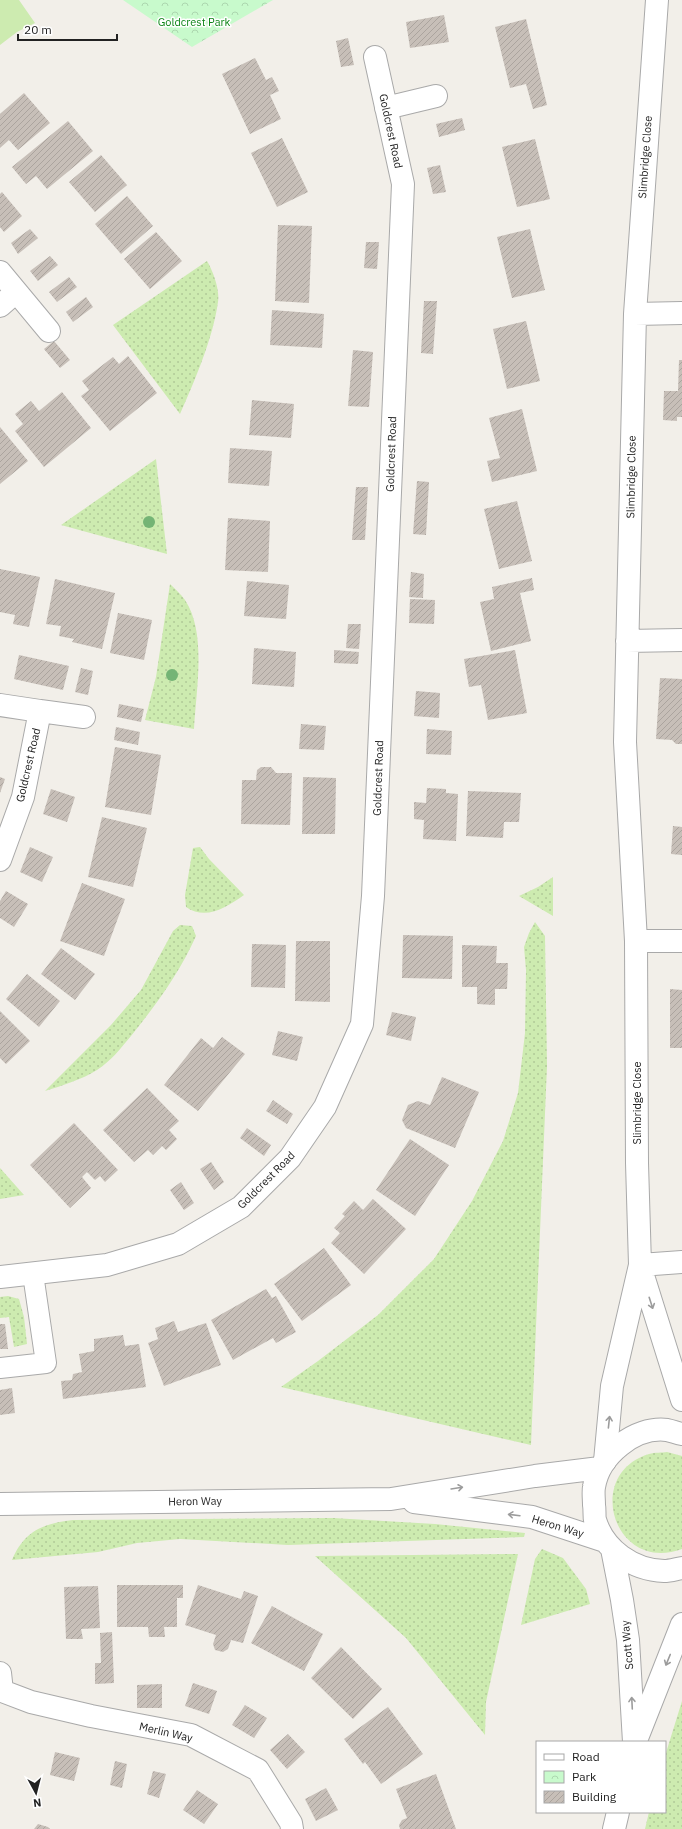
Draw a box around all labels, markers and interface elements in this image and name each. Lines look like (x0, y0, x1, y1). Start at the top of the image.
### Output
park label: Goldcrest Park (158, 15, 231, 29)
scale bar (18, 16, 117, 42)
text: 20 m (24, 22, 52, 37)
street label: Goldcrest Road (376, 92, 406, 170)
street label: Slimbridge Close (635, 115, 655, 199)
street label: Goldcrest Road (383, 416, 399, 492)
street label: Slimbridge Close (623, 435, 639, 519)
street label: Goldcrest Road (13, 727, 43, 803)
street label: Goldcrest Road (370, 740, 386, 816)
street label: Slimbridge Close (630, 1061, 644, 1145)
street label: Goldcrest Road (234, 1148, 298, 1212)
one-way arrow (648, 1296, 655, 1309)
one-way arrow (605, 1416, 612, 1429)
one-way arrow (450, 1484, 463, 1492)
street label: Heron Way (168, 1494, 223, 1508)
one-way arrow (508, 1511, 521, 1519)
street label: Heron Way (530, 1511, 586, 1541)
street label: Scott Way (618, 1619, 636, 1670)
one-way arrow (663, 1654, 671, 1666)
one-way arrow (628, 1697, 635, 1710)
street label: Merlin Way (138, 1719, 195, 1745)
legend (536, 1741, 666, 1813)
text: Road (572, 1749, 600, 1764)
text: Park (572, 1769, 597, 1784)
north arrow (16, 1773, 56, 1813)
text: Building (572, 1789, 617, 1804)
text: N (32, 1795, 42, 1810)

